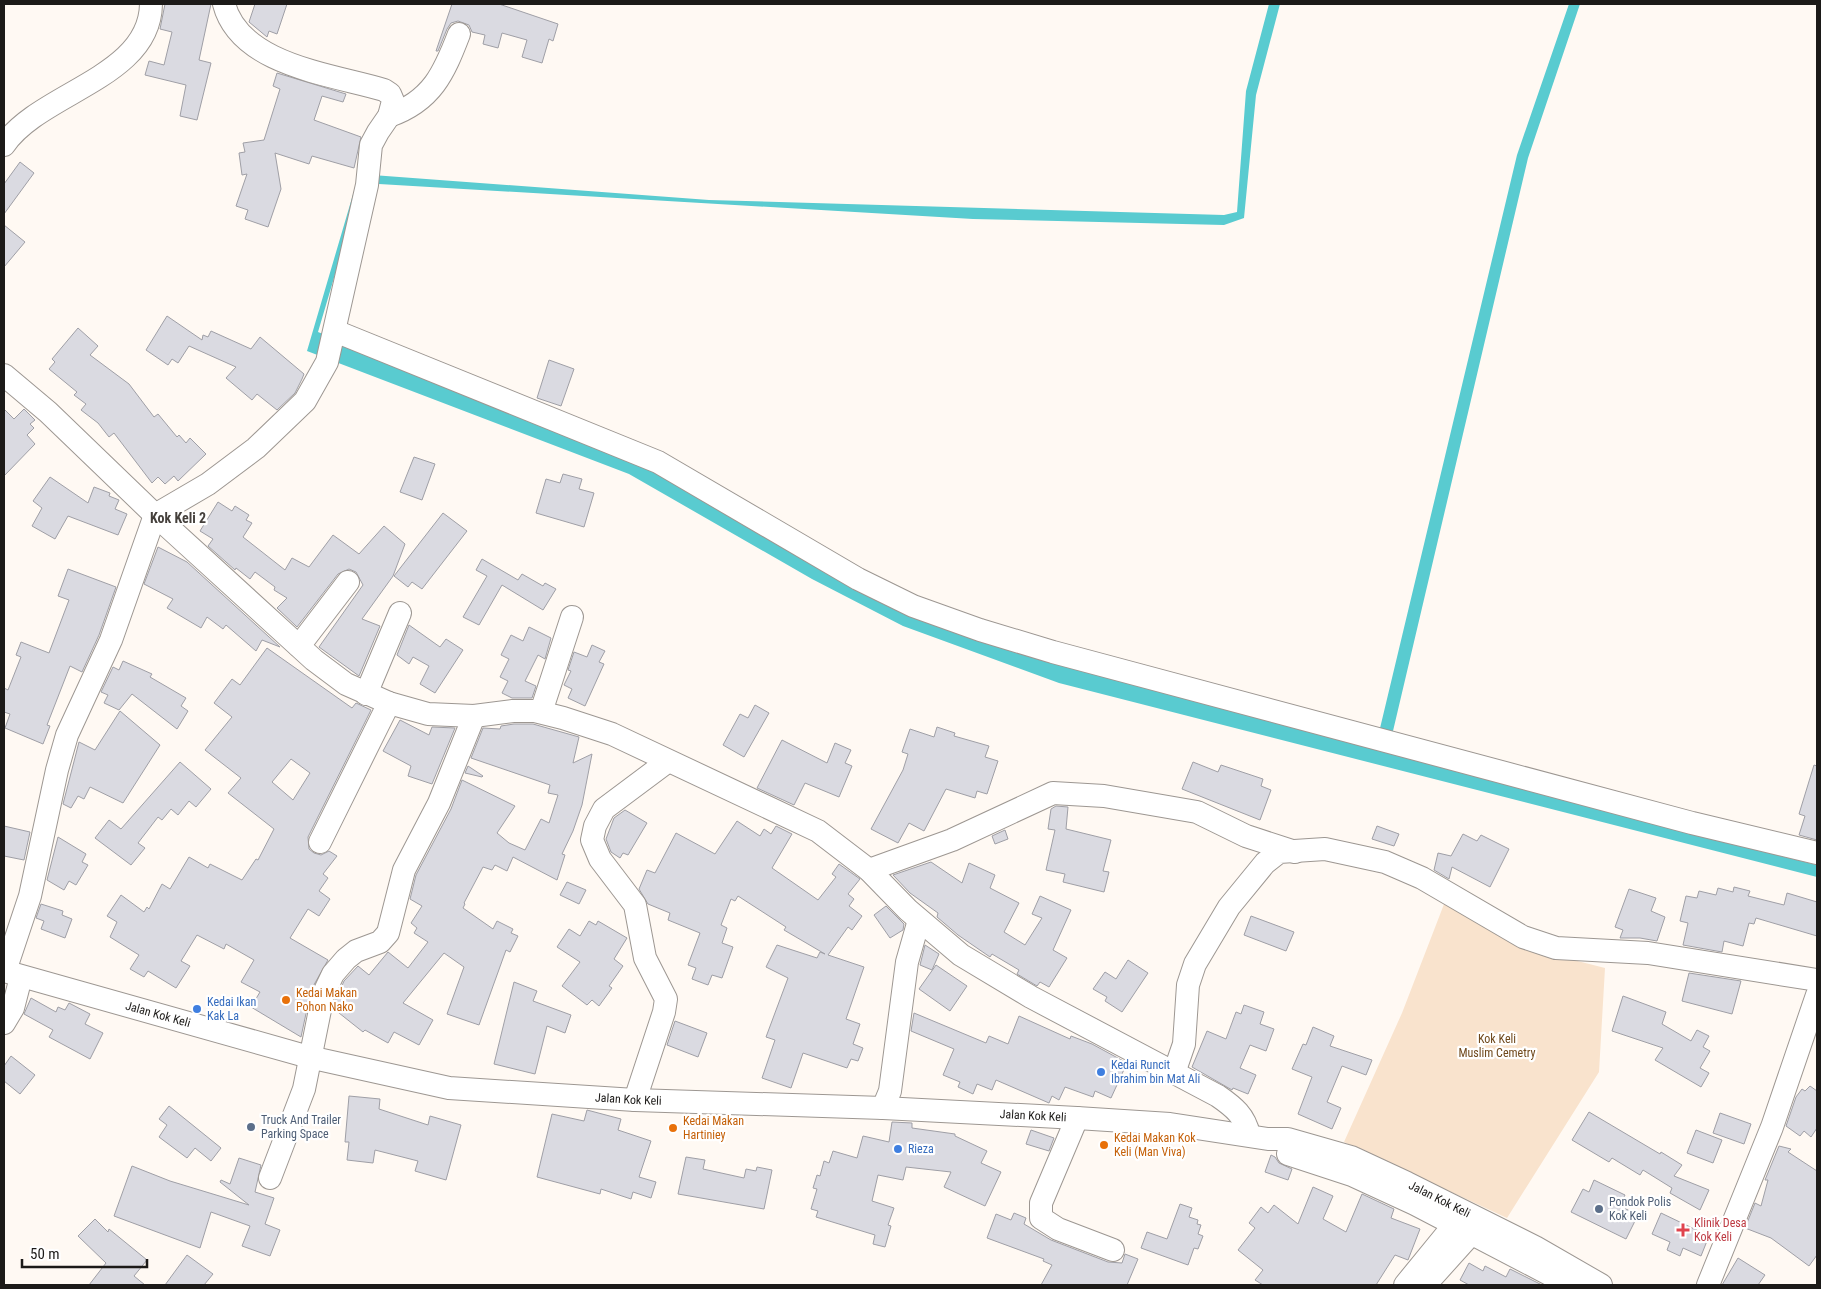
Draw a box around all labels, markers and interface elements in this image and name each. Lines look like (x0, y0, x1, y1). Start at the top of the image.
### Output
district label: Kok Keli 2 (150, 510, 206, 526)
place label: Kedai Makan Pohon Nako (296, 986, 357, 1014)
marker: Kedai Makan Pohon Nako (280, 994, 292, 1006)
place label: Kedai Ikan Kak La (207, 995, 256, 1023)
street label: Jalan Kok Keli (124, 999, 192, 1030)
marker: Kedai Ikan Kak La (191, 1003, 203, 1015)
park label: Kok Keli Muslim Cemetry (1458, 1032, 1536, 1060)
place label: Kedai Runcit Ibrahim bin Mat Ali (1111, 1058, 1200, 1086)
marker: Kedai Runcit Ibrahim bin Mat Ali (1095, 1066, 1107, 1078)
street label: Jalan Kok Keli (595, 1090, 662, 1108)
street label: Jalan Kok Keli (999, 1107, 1067, 1124)
place label: Truck And Trailer Parking Space (261, 1113, 341, 1141)
place label: Kedai Makan Hartiniey (683, 1114, 744, 1142)
marker: Truck And Trailer Parking Space (245, 1121, 257, 1133)
marker: Kedai Makan Hartiniey (667, 1122, 679, 1134)
place label: Kedai Makan Kok Keli (Man Viva) (1114, 1131, 1196, 1159)
marker: Kedai Makan Kok Keli (Man Viva) (1098, 1139, 1110, 1151)
place label: Rieza (908, 1142, 934, 1156)
marker: Rieza (892, 1143, 904, 1155)
street label: Jalan Kok Keli (1406, 1178, 1473, 1220)
place label: Pondok Polis Kok Keli (1609, 1195, 1671, 1223)
marker: Pondok Polis Kok Keli (1593, 1203, 1605, 1215)
place label: Klinik Desa Kok Keli (1694, 1216, 1747, 1244)
marker: Klinik Desa Kok Keli (1676, 1223, 1690, 1237)
scale bar (22, 1236, 148, 1268)
text: 50 m (30, 1245, 60, 1263)

